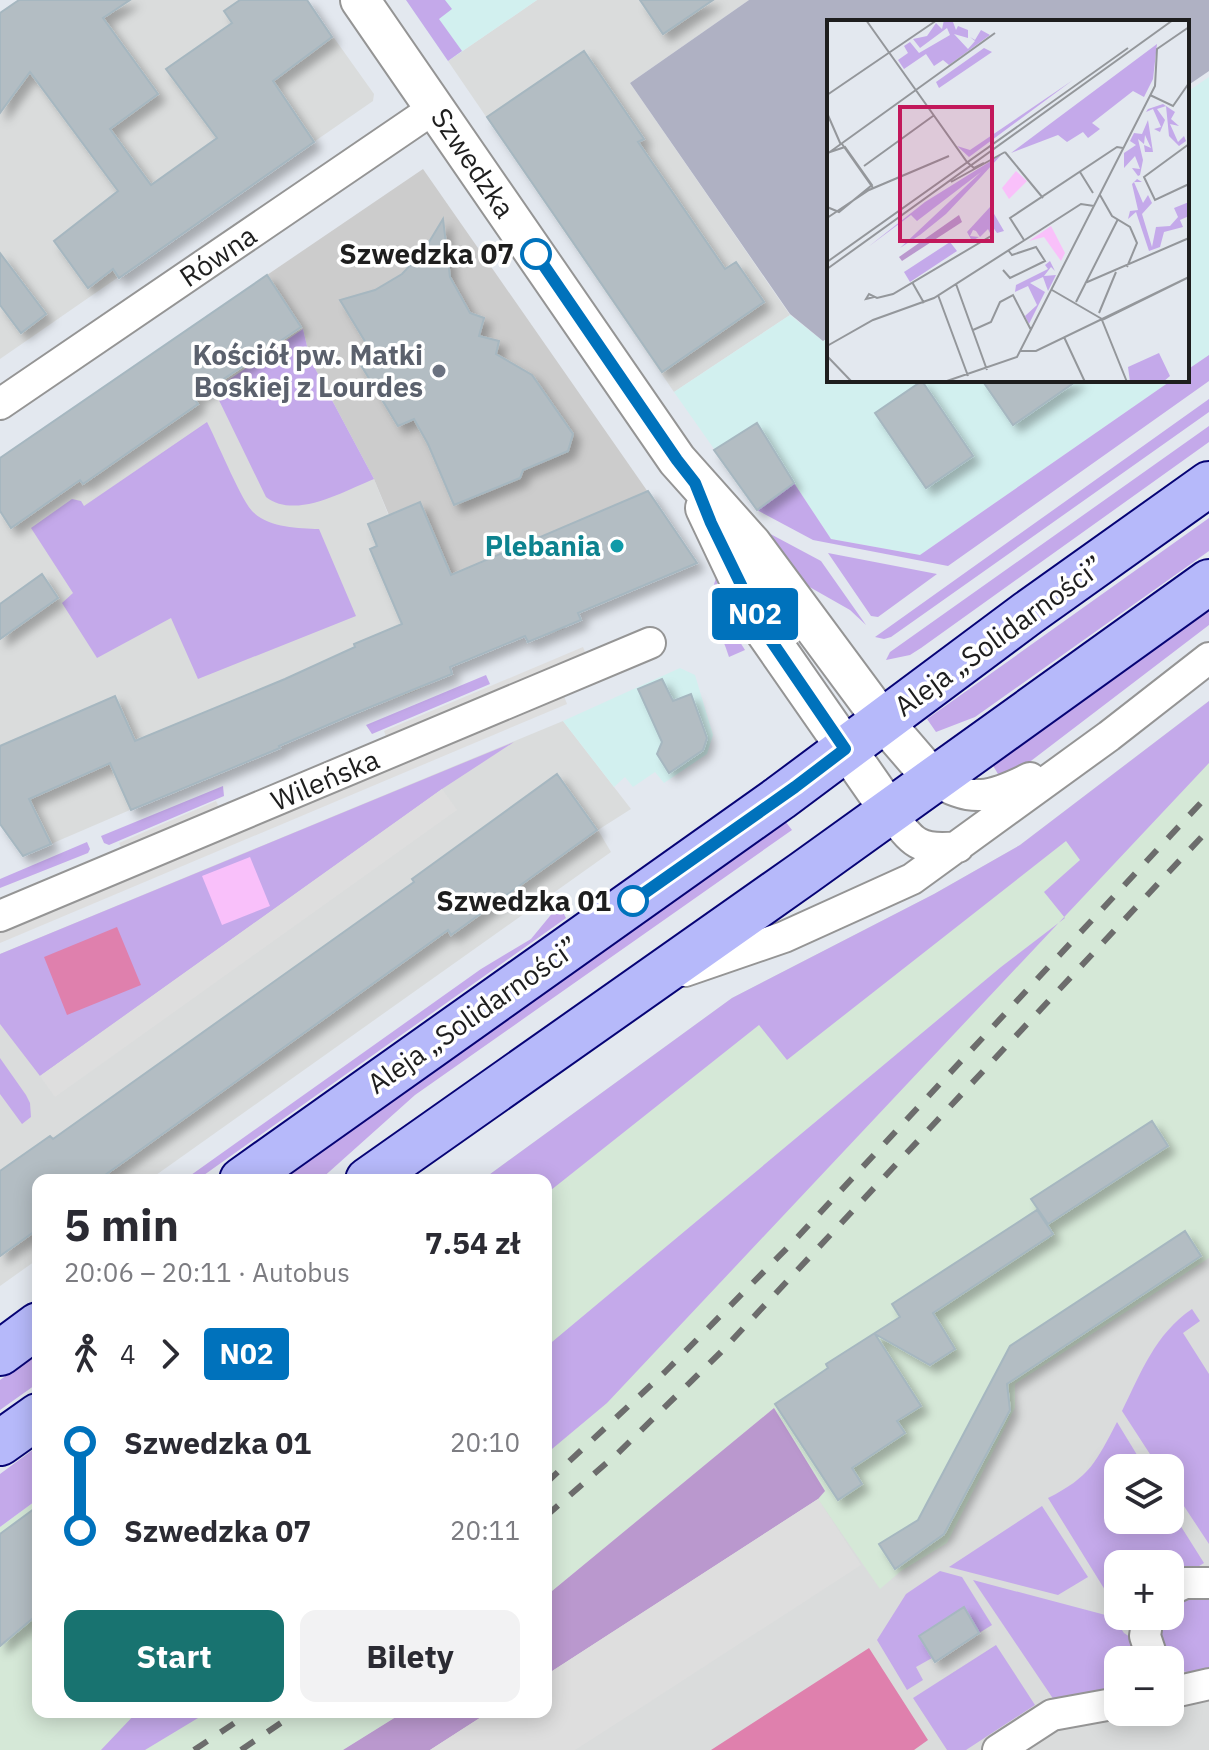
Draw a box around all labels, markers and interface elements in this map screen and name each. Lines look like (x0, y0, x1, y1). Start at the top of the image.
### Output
inset map (827, 20, 1189, 382)
street label: Szwedzka (423, 101, 524, 225)
street label: Równa (172, 216, 264, 295)
place label: Szwedzka 07 (339, 235, 514, 272)
marker: Szwedzka 07 (521, 239, 551, 269)
place label: Kościół pw. Matki Boskiej z Lourdes (193, 336, 423, 405)
marker: Kościół pw. Matki Boskiej z Lourdes (430, 362, 448, 380)
place label: Plebania (485, 527, 601, 564)
marker: Plebania (608, 537, 626, 555)
street label: Aleja „Solidarności” (887, 547, 1111, 724)
line badge: N02 (709, 588, 801, 640)
text: N02 (728, 595, 782, 632)
street label: Wileńska (265, 740, 385, 819)
place label: Szwedzka 01 (436, 882, 611, 919)
marker: Szwedzka 01 (618, 886, 648, 916)
street label: Aleja „Solidarności” (360, 928, 586, 1102)
text: 5 min (64, 1196, 179, 1253)
text: 7.54 zł (425, 1223, 520, 1262)
text: 20:06 – 20:11 · Autobus (64, 1255, 350, 1289)
icon: walk (64, 1332, 108, 1376)
icon: forward (148, 1332, 192, 1376)
text: N02 (220, 1335, 273, 1372)
text: 4 (120, 1337, 136, 1371)
text: Szwedzka 01 (124, 1423, 311, 1462)
text: 20:10 (450, 1425, 520, 1459)
map controls (1104, 1454, 1184, 1726)
button: layers (1104, 1454, 1184, 1534)
text: Szwedzka 07 (124, 1511, 311, 1550)
text: 20:11 (450, 1513, 520, 1547)
button: + (1104, 1550, 1184, 1630)
button: Start (64, 1610, 284, 1702)
button: Bilety (300, 1610, 520, 1702)
button: − (1104, 1646, 1184, 1726)

